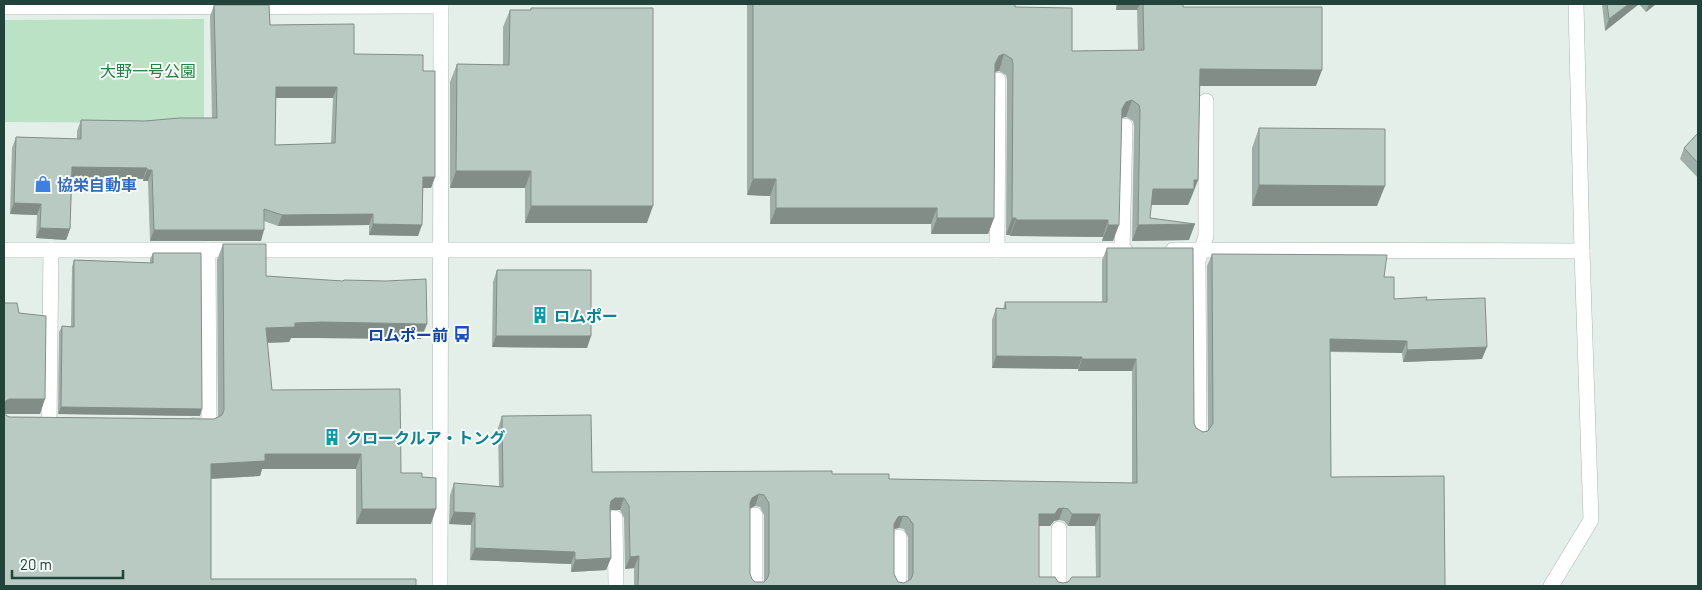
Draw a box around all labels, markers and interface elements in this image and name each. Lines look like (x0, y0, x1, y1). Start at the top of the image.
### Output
park label: 大野一号公園 (100, 61, 196, 80)
shop icon: 協栄自動車 (33, 174, 53, 194)
place label: 協栄自動車 (57, 175, 137, 194)
building icon: ロムポー (530, 305, 550, 325)
place label: ロムポー (554, 306, 618, 325)
bus stop icon: ロムポー前 (452, 324, 472, 344)
place label: ロムポー前 (368, 325, 448, 344)
building icon: クロークルア・トング (322, 427, 342, 447)
place label: クロークルア・トング (346, 428, 506, 447)
scale bar (12, 548, 124, 580)
text: 20 m (20, 555, 52, 573)

